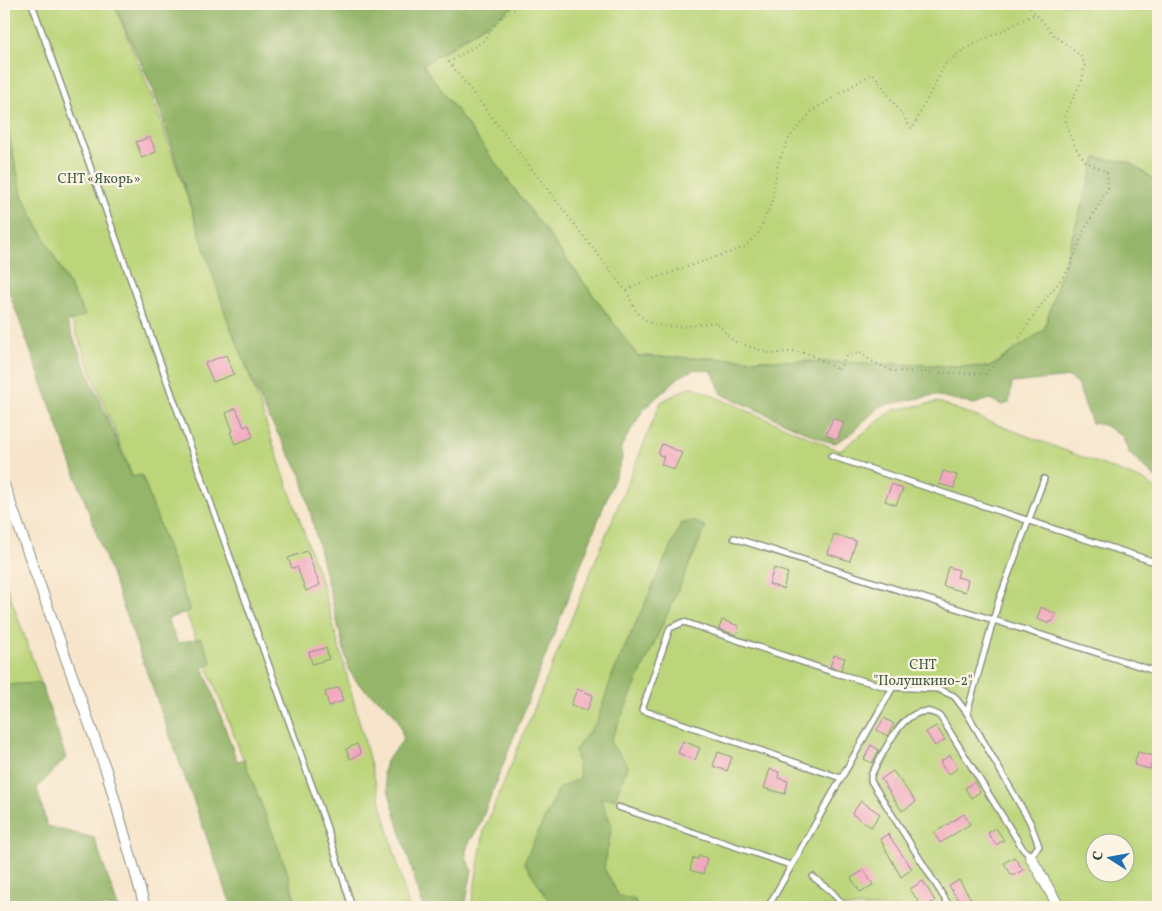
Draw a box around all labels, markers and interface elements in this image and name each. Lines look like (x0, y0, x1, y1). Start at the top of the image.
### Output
park label: СНТ «Якорь» (58, 170, 140, 189)
park label: СНТ "Полушкино-2" (873, 656, 973, 691)
north arrow (1084, 834, 1134, 884)
text: С (1089, 850, 1109, 862)

